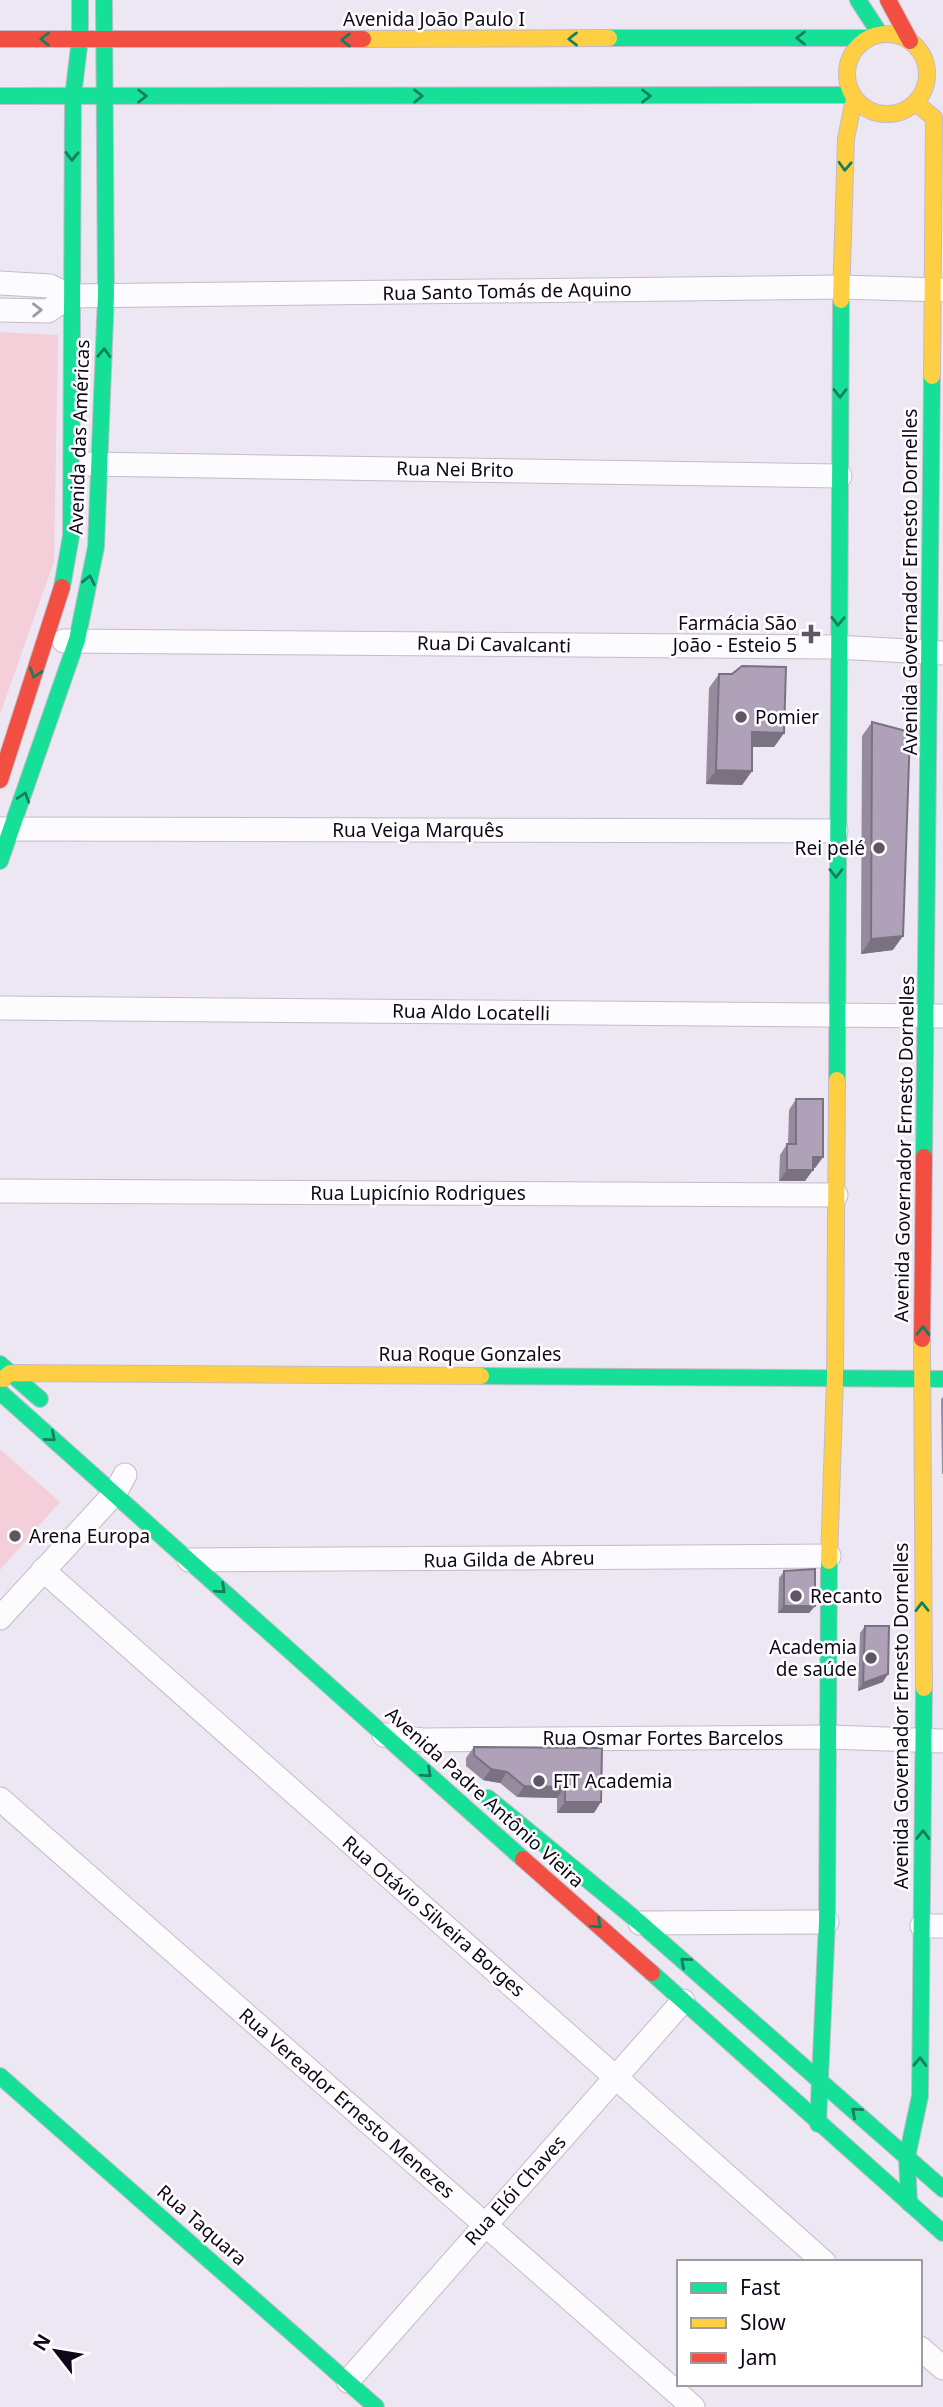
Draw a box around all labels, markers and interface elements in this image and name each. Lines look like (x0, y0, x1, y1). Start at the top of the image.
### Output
street label: Avenida João Paulo I (343, 6, 525, 32)
one-way arrow (795, 30, 805, 46)
one-way arrow (39, 31, 50, 47)
one-way arrow (567, 31, 578, 47)
one-way arrow (340, 32, 350, 48)
one-way arrow (137, 88, 147, 104)
one-way arrow (413, 88, 424, 104)
one-way arrow (641, 88, 651, 104)
one-way arrow (65, 151, 80, 162)
one-way arrow (837, 161, 852, 172)
street label: Rua Santo Tomás de Aquino (382, 276, 632, 306)
one-way arrow (32, 303, 43, 318)
street label: Avenida das Américas (63, 339, 95, 535)
one-way arrow (97, 347, 112, 358)
one-way arrow (833, 388, 848, 399)
street label: Avenida Governador Ernesto Dornelles (897, 409, 923, 755)
street label: Rua Nei Brito (396, 455, 514, 483)
one-way arrow (81, 574, 96, 586)
place label: Farmácia São João - Esteio 5 (671, 610, 797, 658)
one-way arrow (830, 616, 845, 627)
marker: Farmácia São João - Esteio 5 (803, 626, 819, 642)
street label: Rua Di Cavalcanti (417, 630, 571, 658)
one-way arrow (29, 666, 43, 678)
place label: Pomier (755, 704, 819, 730)
marker: Pomier (733, 709, 749, 725)
one-way arrow (16, 791, 30, 804)
street label: Rua Veiga Marquês (332, 817, 504, 843)
place label: Rei pelé (795, 835, 865, 861)
marker: Rei pelé (871, 840, 887, 856)
one-way arrow (828, 868, 844, 879)
street label: Avenida Governador Ernesto Dornelles (888, 976, 920, 1322)
street label: Rua Aldo Locatelli (392, 998, 550, 1026)
street label: Rua Lupicínio Rodrigues (310, 1180, 526, 1206)
one-way arrow (915, 1325, 931, 1336)
street label: Rua Roque Gonzales (379, 1341, 561, 1367)
one-way arrow (43, 1429, 56, 1441)
place label: Arena Europa (29, 1523, 150, 1549)
marker: Arena Europa (7, 1528, 23, 1544)
street label: Avenida Governador Ernesto Dornelles (888, 1543, 914, 1889)
street label: Rua Gilda de Abreu (423, 1545, 595, 1573)
one-way arrow (213, 1581, 226, 1593)
place label: Recanto (810, 1583, 882, 1609)
marker: Recanto (788, 1588, 804, 1604)
one-way arrow (915, 1602, 930, 1613)
place label: Academia de saúde (769, 1634, 857, 1682)
marker: Academia de saúde (863, 1650, 879, 1666)
street label: Avenida Padre Antônio Vieira (380, 1701, 590, 1893)
street label: Rua Osmar Fortes Barcelos (543, 1725, 783, 1751)
one-way arrow (419, 1765, 432, 1777)
place label: FIT Academia (553, 1768, 672, 1794)
marker: FIT Academia (531, 1773, 547, 1789)
street label: Rua Otávio Silveira Borges (337, 1829, 531, 2003)
one-way arrow (915, 1829, 931, 1840)
one-way arrow (589, 1916, 602, 1929)
one-way arrow (681, 1958, 694, 1970)
street label: Rua Vereador Ernesto Menezes (234, 2002, 460, 2204)
one-way arrow (912, 2057, 928, 2067)
one-way arrow (851, 2108, 864, 2120)
street label: Rua Elói Chaves (459, 2129, 571, 2251)
street label: Rua Taquara (152, 2179, 252, 2271)
legend (677, 2260, 922, 2386)
text: Fast (740, 2273, 781, 2301)
text: Slow (740, 2308, 786, 2336)
north arrow (21, 2316, 91, 2386)
text: N (26, 2329, 57, 2356)
text: Jam (738, 2343, 777, 2371)

